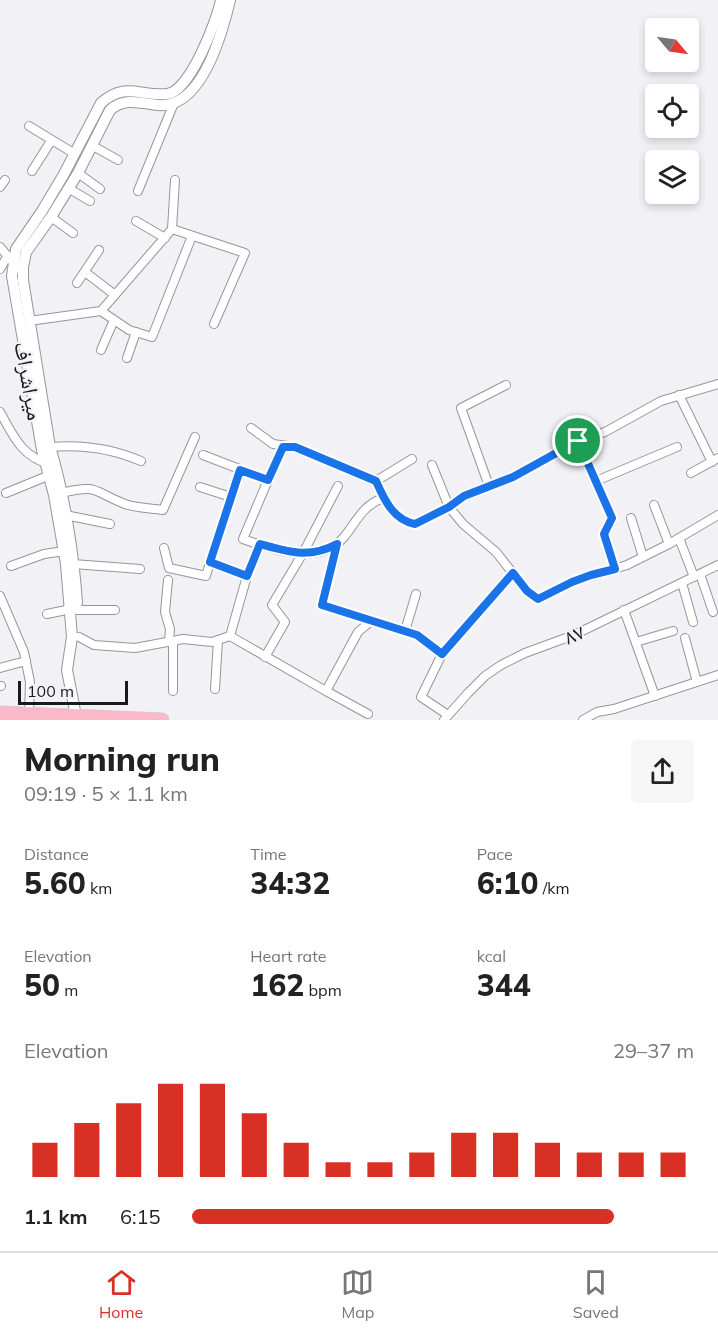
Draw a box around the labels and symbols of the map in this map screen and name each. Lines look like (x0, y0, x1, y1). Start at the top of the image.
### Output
north arrow (645, 18, 699, 72)
street label: میراشراف (8, 339, 50, 423)
pin (552, 415, 603, 466)
street label: ۸۷ (559, 617, 589, 651)
scale bar (18, 678, 128, 706)

